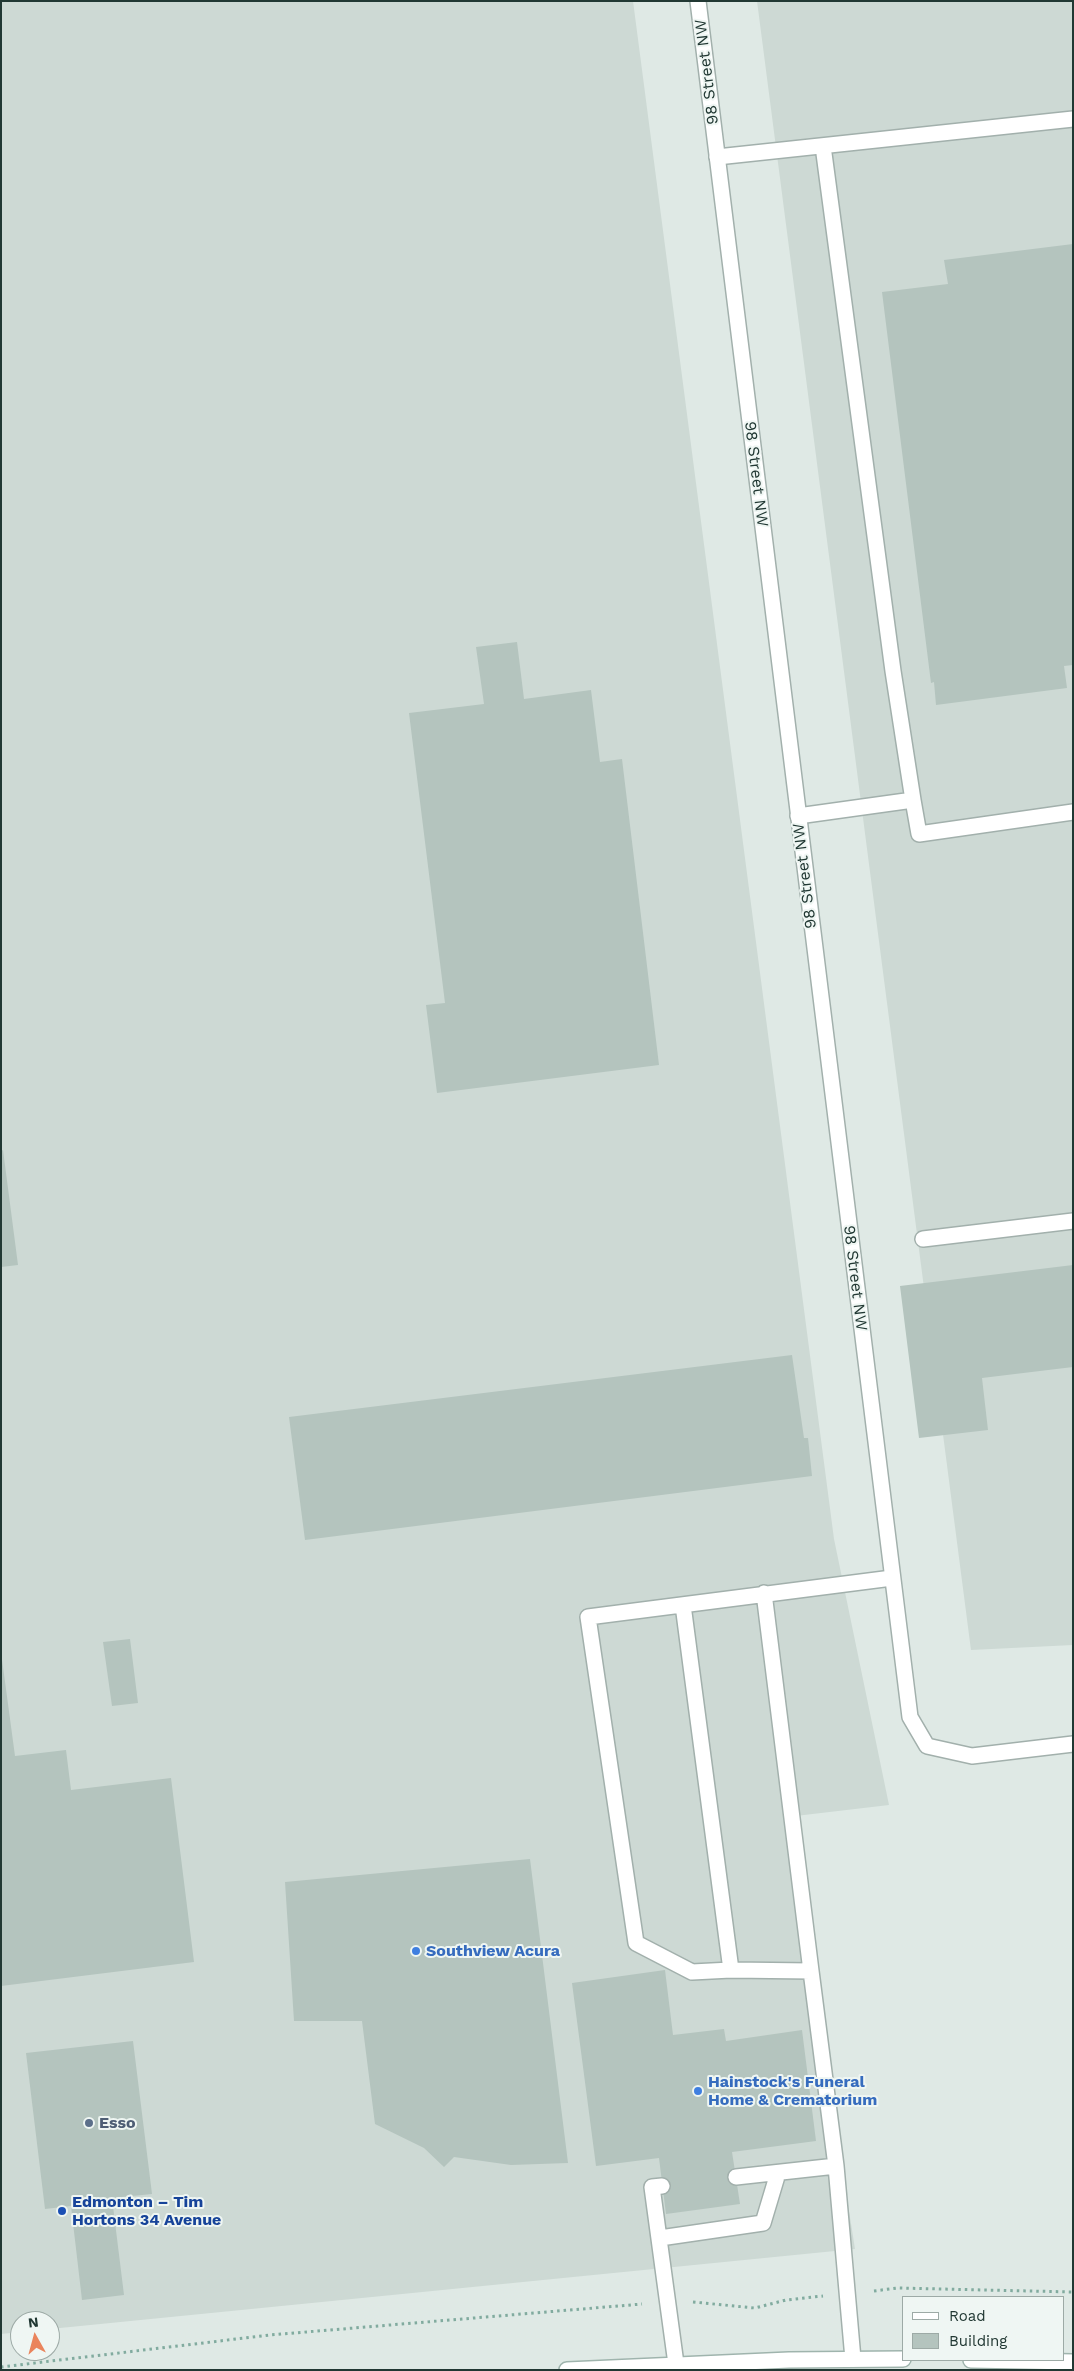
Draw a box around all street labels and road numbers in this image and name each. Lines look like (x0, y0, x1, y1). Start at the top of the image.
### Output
street label: 98 Street NW (691, 18, 723, 126)
street label: 98 Street NW (740, 420, 772, 528)
street label: 98 Street NW (789, 822, 821, 930)
street label: 98 Street NW (839, 1224, 871, 1332)

